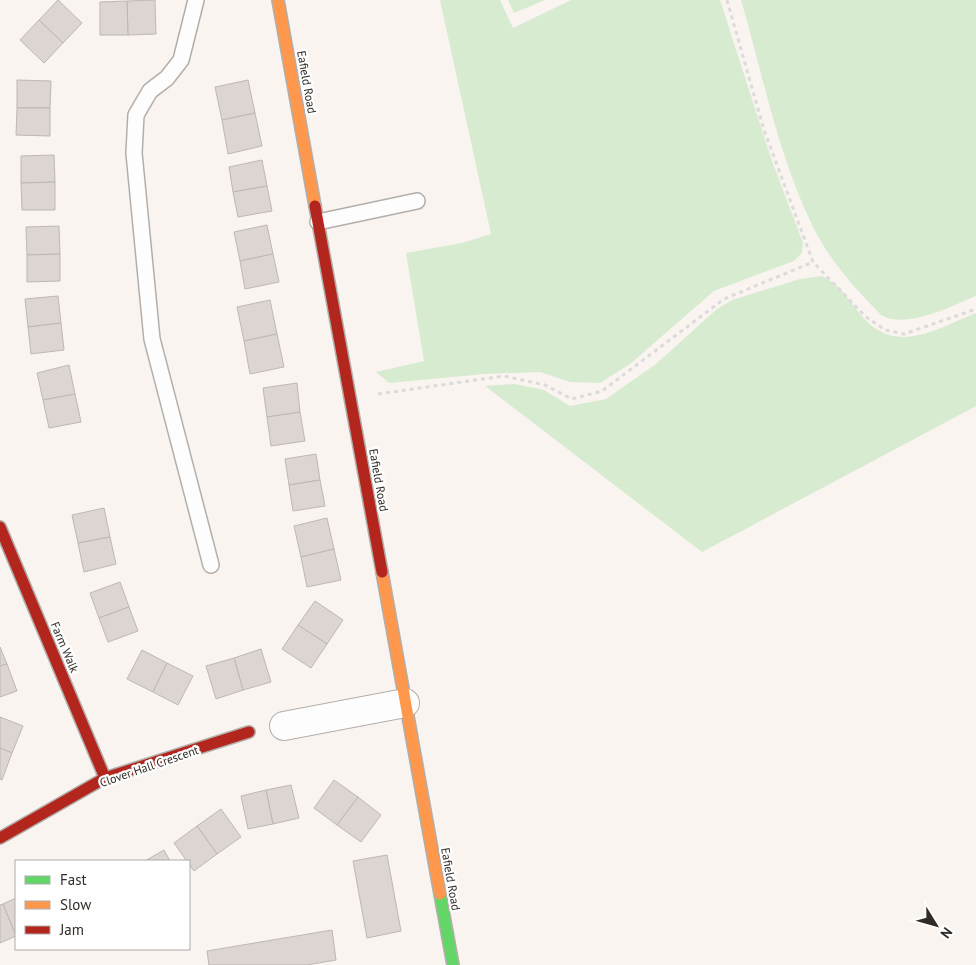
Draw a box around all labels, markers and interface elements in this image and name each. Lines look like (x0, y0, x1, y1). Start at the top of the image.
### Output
street label: Eafield Road (294, 49, 320, 115)
street label: Eafield Road (366, 447, 392, 513)
street label: Farm Walk (48, 619, 82, 675)
street label: Clover Hall Crescent (98, 742, 200, 790)
street label: Eafield Road (438, 846, 464, 912)
legend (15, 860, 190, 950)
text: Fast (60, 870, 87, 889)
text: Slow (60, 895, 91, 914)
north arrow (911, 900, 961, 950)
text: Jam (59, 920, 84, 939)
text: N (936, 924, 956, 942)

